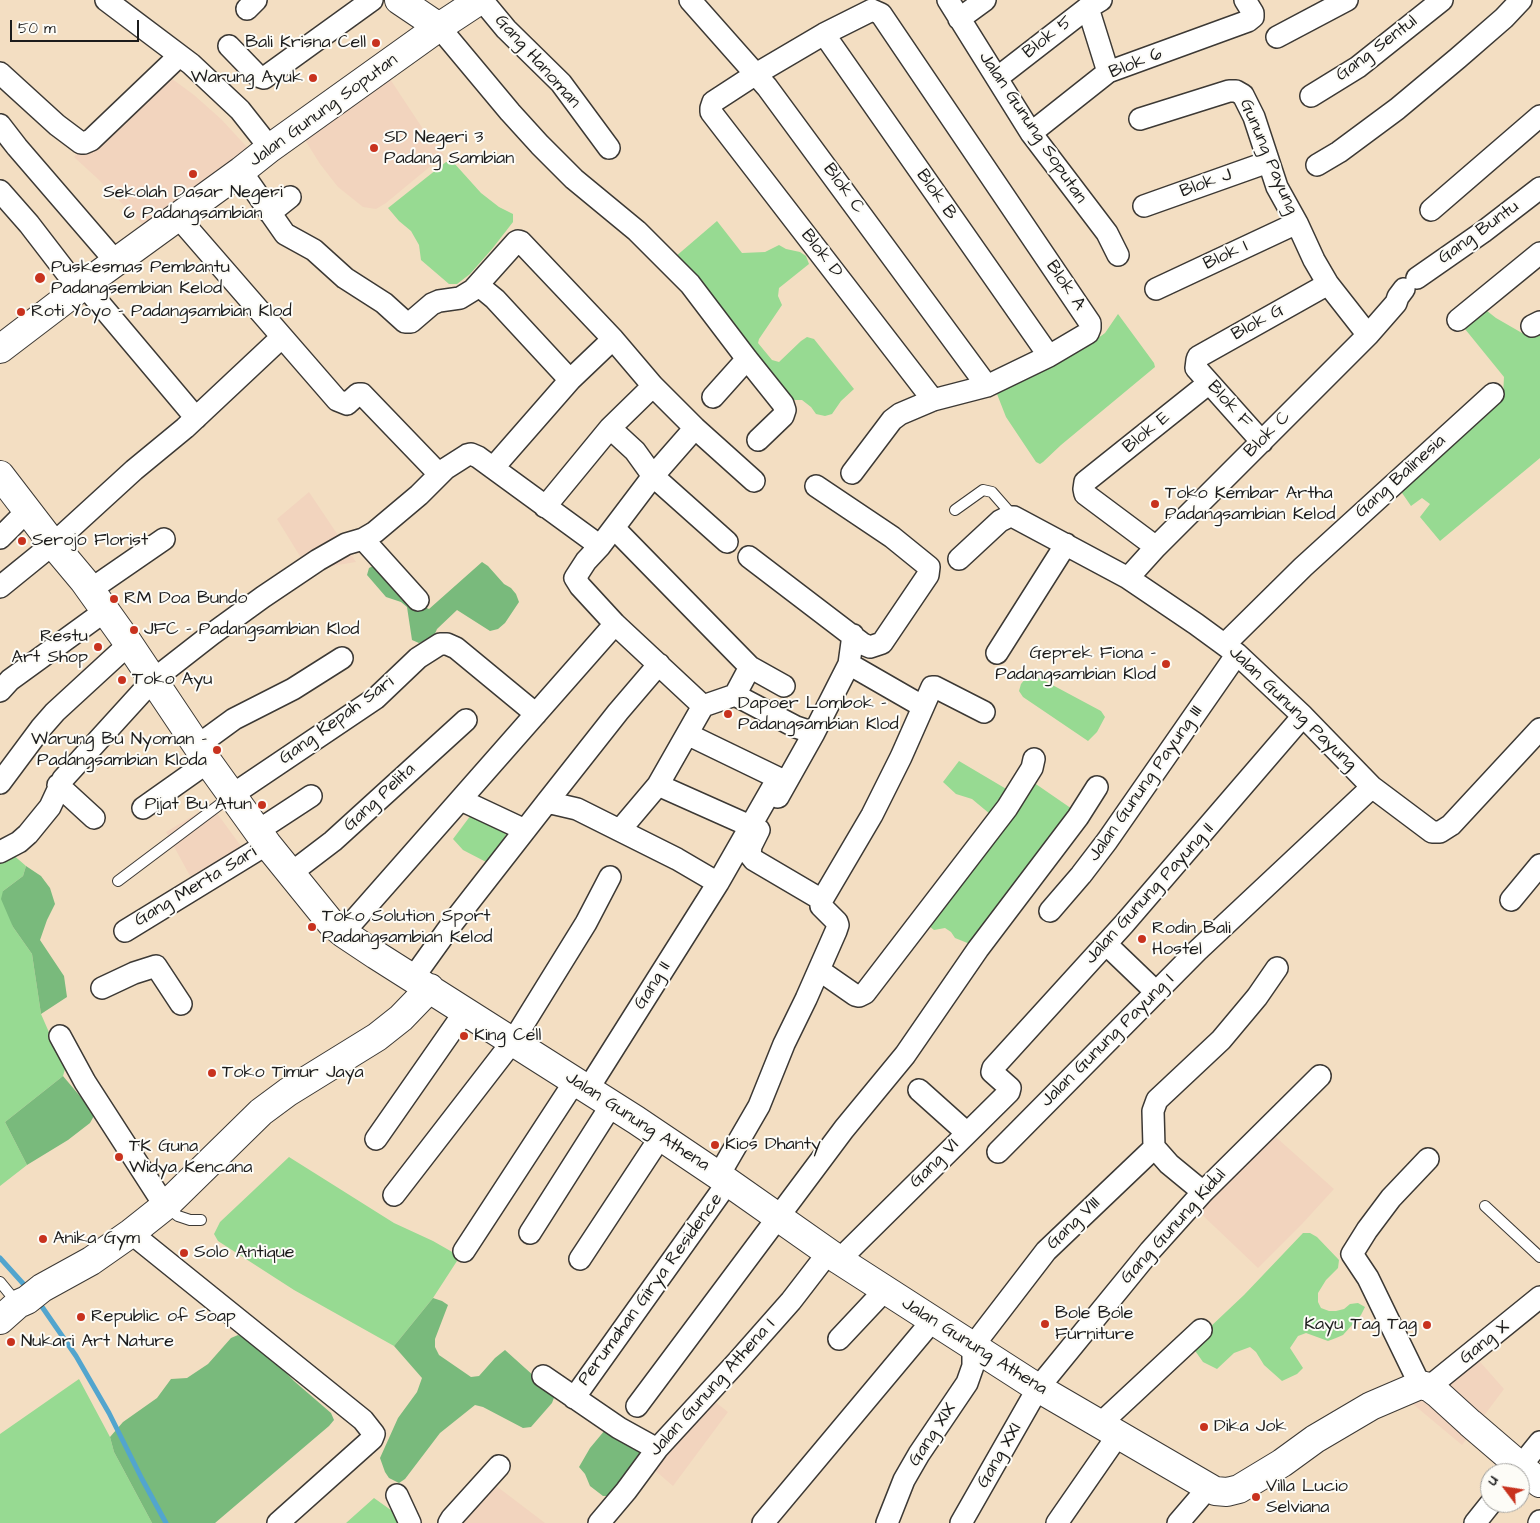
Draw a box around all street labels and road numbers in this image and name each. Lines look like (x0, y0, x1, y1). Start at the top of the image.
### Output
street label: Gang Hanoman (489, 11, 585, 113)
street label: Gang Sentul (1332, 11, 1422, 87)
street label: Blok 5 (1019, 12, 1077, 64)
street label: Blok 6 (1106, 44, 1166, 84)
street label: Jalan Gunung Soputan (973, 48, 1091, 208)
street label: Jalan Gunung Soputan (245, 50, 403, 172)
street label: Gunung Payung (1234, 96, 1302, 218)
street label: Blok C (818, 160, 868, 218)
street label: Blok J (1177, 165, 1235, 203)
street label: Blok B (911, 166, 961, 224)
street label: Gang Buntu (1434, 197, 1524, 269)
street label: Blok D (795, 225, 847, 283)
street label: Blok I (1200, 236, 1252, 276)
street label: Blok A (1041, 257, 1089, 315)
street label: Blok G (1228, 300, 1288, 346)
street label: Blok F (1202, 377, 1256, 433)
street label: Blok E (1119, 407, 1175, 459)
street label: Blok C (1240, 407, 1296, 463)
street label: Gang Balinesia (1351, 431, 1451, 523)
street label: Jalan Gunung Payung (1223, 642, 1361, 776)
street label: Gang Kepah Sari (275, 672, 399, 770)
street label: Jalan Gunung Payung III (1084, 702, 1208, 866)
street label: Gang Pelita (340, 759, 420, 837)
street label: Jalan Gunung Payung II (1081, 819, 1219, 969)
street label: Gang Merta Sari (131, 842, 261, 932)
street label: Gang II (630, 958, 676, 1014)
street label: Jalan Gunung Payung I (1037, 970, 1179, 1112)
street label: Jalan Gunung Athena (561, 1067, 713, 1177)
street label: Gang VI (906, 1135, 964, 1193)
street label: Gang Gunung Kidul (1117, 1165, 1231, 1289)
street label: Perumahan Girya Residence (574, 1190, 728, 1390)
street label: Gang VIII (1043, 1193, 1105, 1255)
street label: Jalan Gunung Athena (897, 1293, 1051, 1401)
street label: Jalan Gunung Athena I (646, 1315, 780, 1461)
street label: Gang X (1456, 1316, 1514, 1370)
street label: Gang XIX (904, 1399, 962, 1471)
street label: Gang XXI (973, 1420, 1027, 1492)

